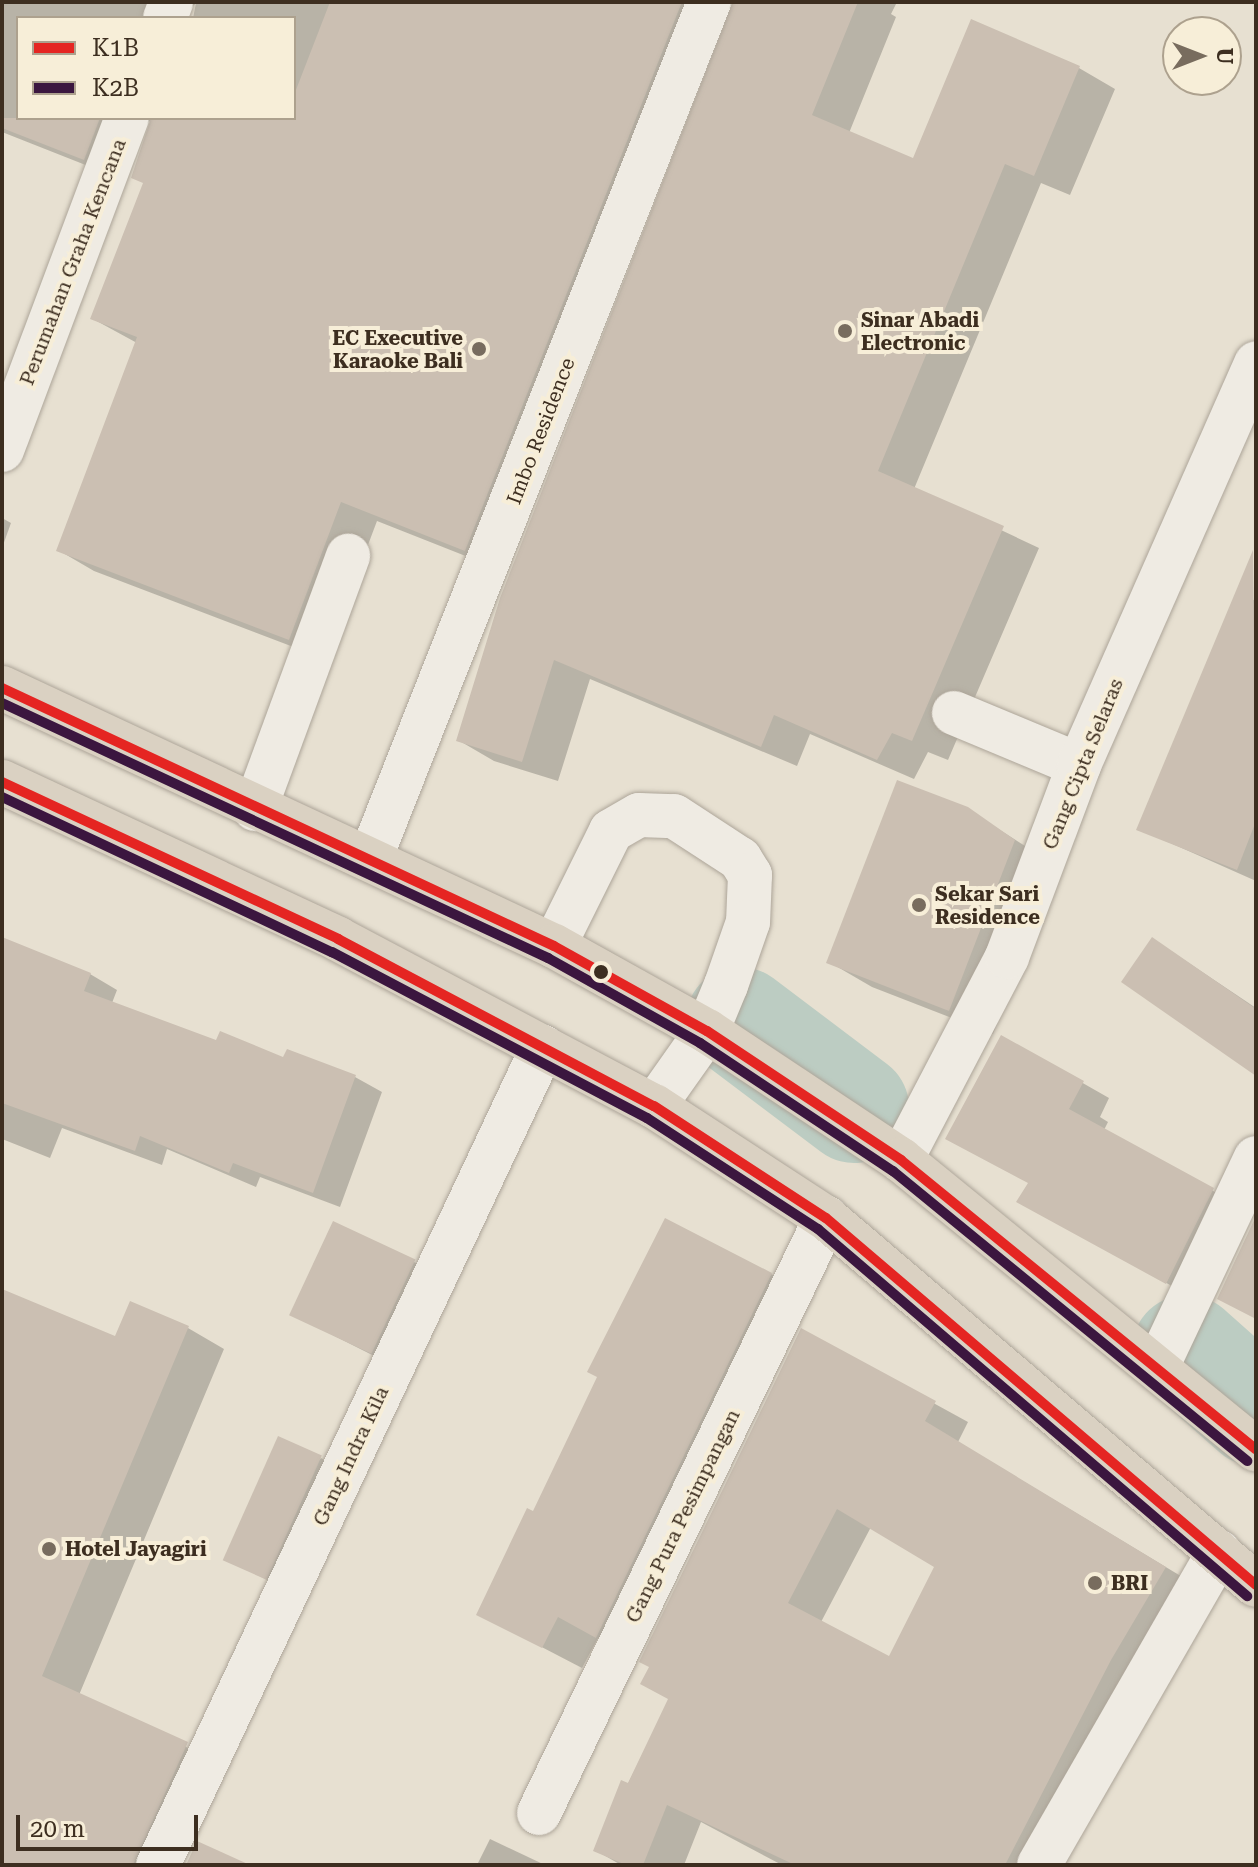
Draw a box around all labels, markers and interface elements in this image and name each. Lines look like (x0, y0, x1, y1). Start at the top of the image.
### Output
legend (16, 16, 296, 120)
north arrow (1162, 16, 1242, 96)
text: K1B (92, 34, 139, 62)
text: U (1212, 48, 1237, 64)
text: K2B (92, 74, 139, 102)
street label: Perumahan Graha Kencana (15, 135, 131, 389)
place label: Sinar Abadi Electronic (861, 308, 979, 355)
marker: Sinar Abadi Electronic (836, 322, 854, 340)
place label: EC Executive Karaoke Bali (332, 326, 463, 373)
marker: EC Executive Karaoke Bali (470, 340, 488, 358)
street label: Imbo Residence (502, 354, 580, 508)
street label: Gang Cipta Selaras (1038, 675, 1128, 853)
place label: Sekar Sari Residence (935, 882, 1040, 929)
marker: Sekar Sari Residence (910, 896, 928, 914)
unlabelled marker (593, 964, 609, 980)
street label: Gang Indra Kila (308, 1382, 394, 1530)
street label: Gang Pura Pesimpangan (621, 1405, 745, 1627)
place label: Hotel Jayagiri (65, 1537, 207, 1561)
marker: Hotel Jayagiri (40, 1540, 58, 1558)
place label: BRI (1111, 1571, 1148, 1595)
marker: BRI (1086, 1574, 1104, 1592)
scale bar (20, 1799, 202, 1849)
text: 20 m (30, 1815, 85, 1843)

